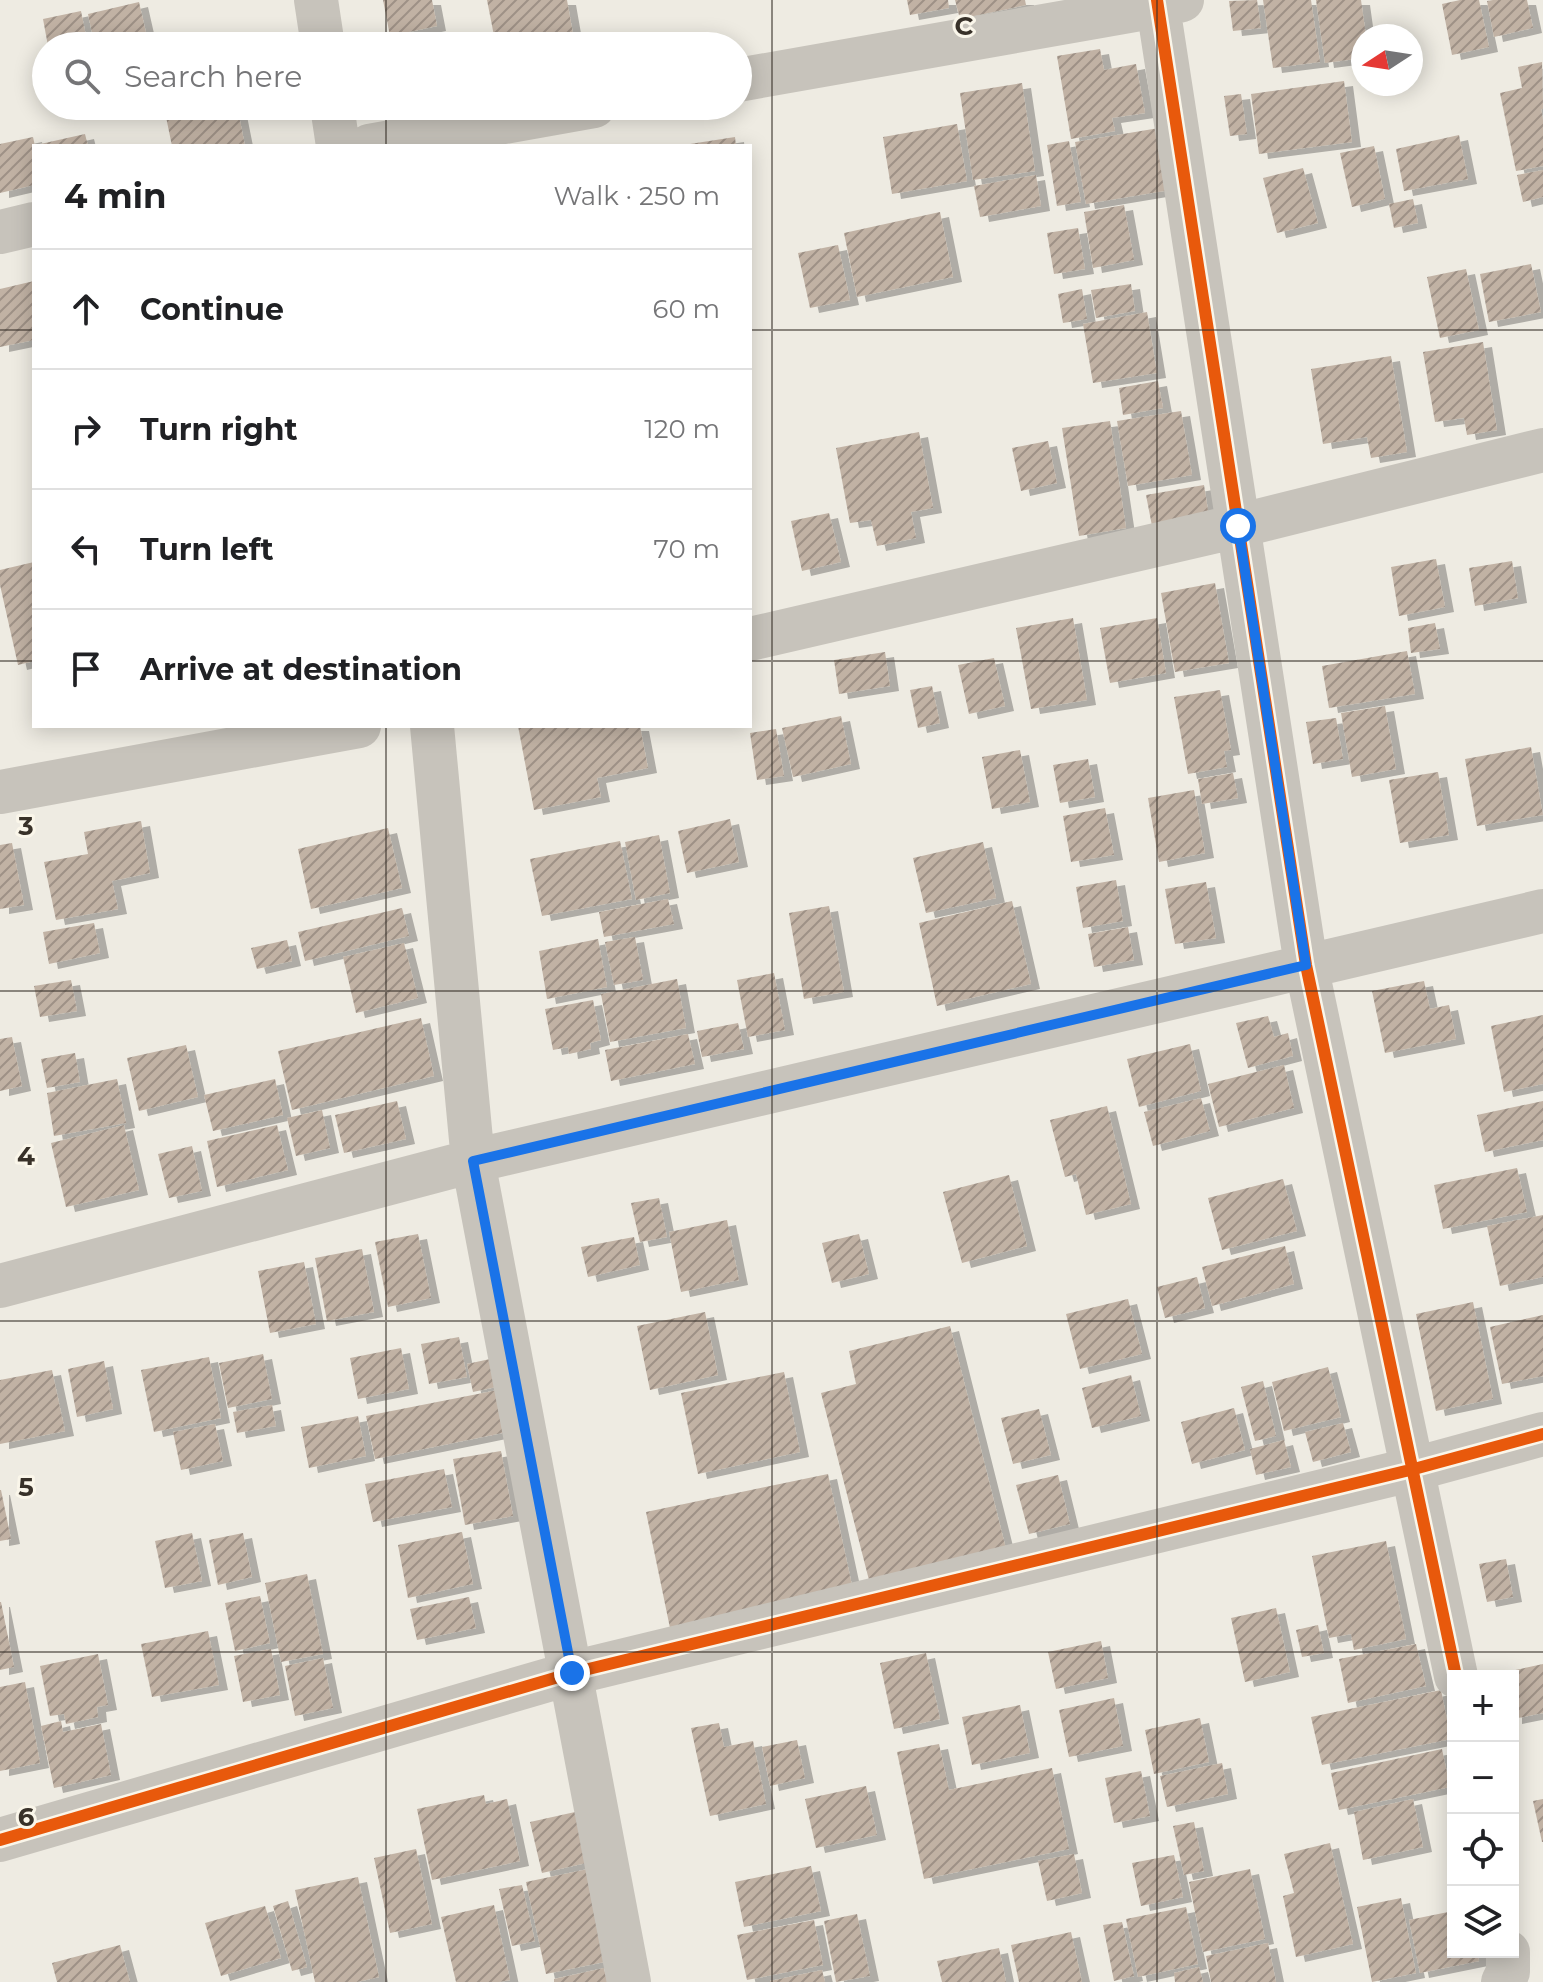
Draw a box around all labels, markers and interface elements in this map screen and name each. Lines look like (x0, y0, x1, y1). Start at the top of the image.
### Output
text: C (955, 10, 974, 42)
north arrow (1351, 24, 1423, 96)
search box (32, 32, 752, 120)
icon: search (60, 54, 104, 98)
text: Search here (124, 58, 302, 95)
text: 4 min (64, 175, 166, 217)
text: Walk · 250 m (553, 180, 720, 212)
icon: ahead (64, 287, 108, 331)
text: Continue (140, 291, 284, 328)
text: 60 m (653, 293, 720, 325)
icon: right (64, 407, 108, 451)
text: Turn right (140, 411, 297, 448)
text: 120 m (644, 413, 720, 445)
route start (1220, 508, 1256, 544)
icon: left (64, 527, 108, 571)
text: Turn left (140, 531, 273, 568)
text: 70 m (654, 533, 720, 565)
icon: arrive (64, 647, 108, 691)
text: Arrive at destination (140, 651, 462, 688)
text: 3 (17, 810, 34, 842)
text: 4 (17, 1140, 35, 1172)
text: 5 (18, 1471, 34, 1503)
route end (554, 1655, 590, 1691)
map controls (1447, 1670, 1519, 1958)
button: + (1447, 1670, 1519, 1742)
button: − (1447, 1742, 1519, 1814)
text: 6 (18, 1801, 35, 1833)
button: locate (1447, 1814, 1519, 1886)
button: layers (1447, 1886, 1519, 1958)

